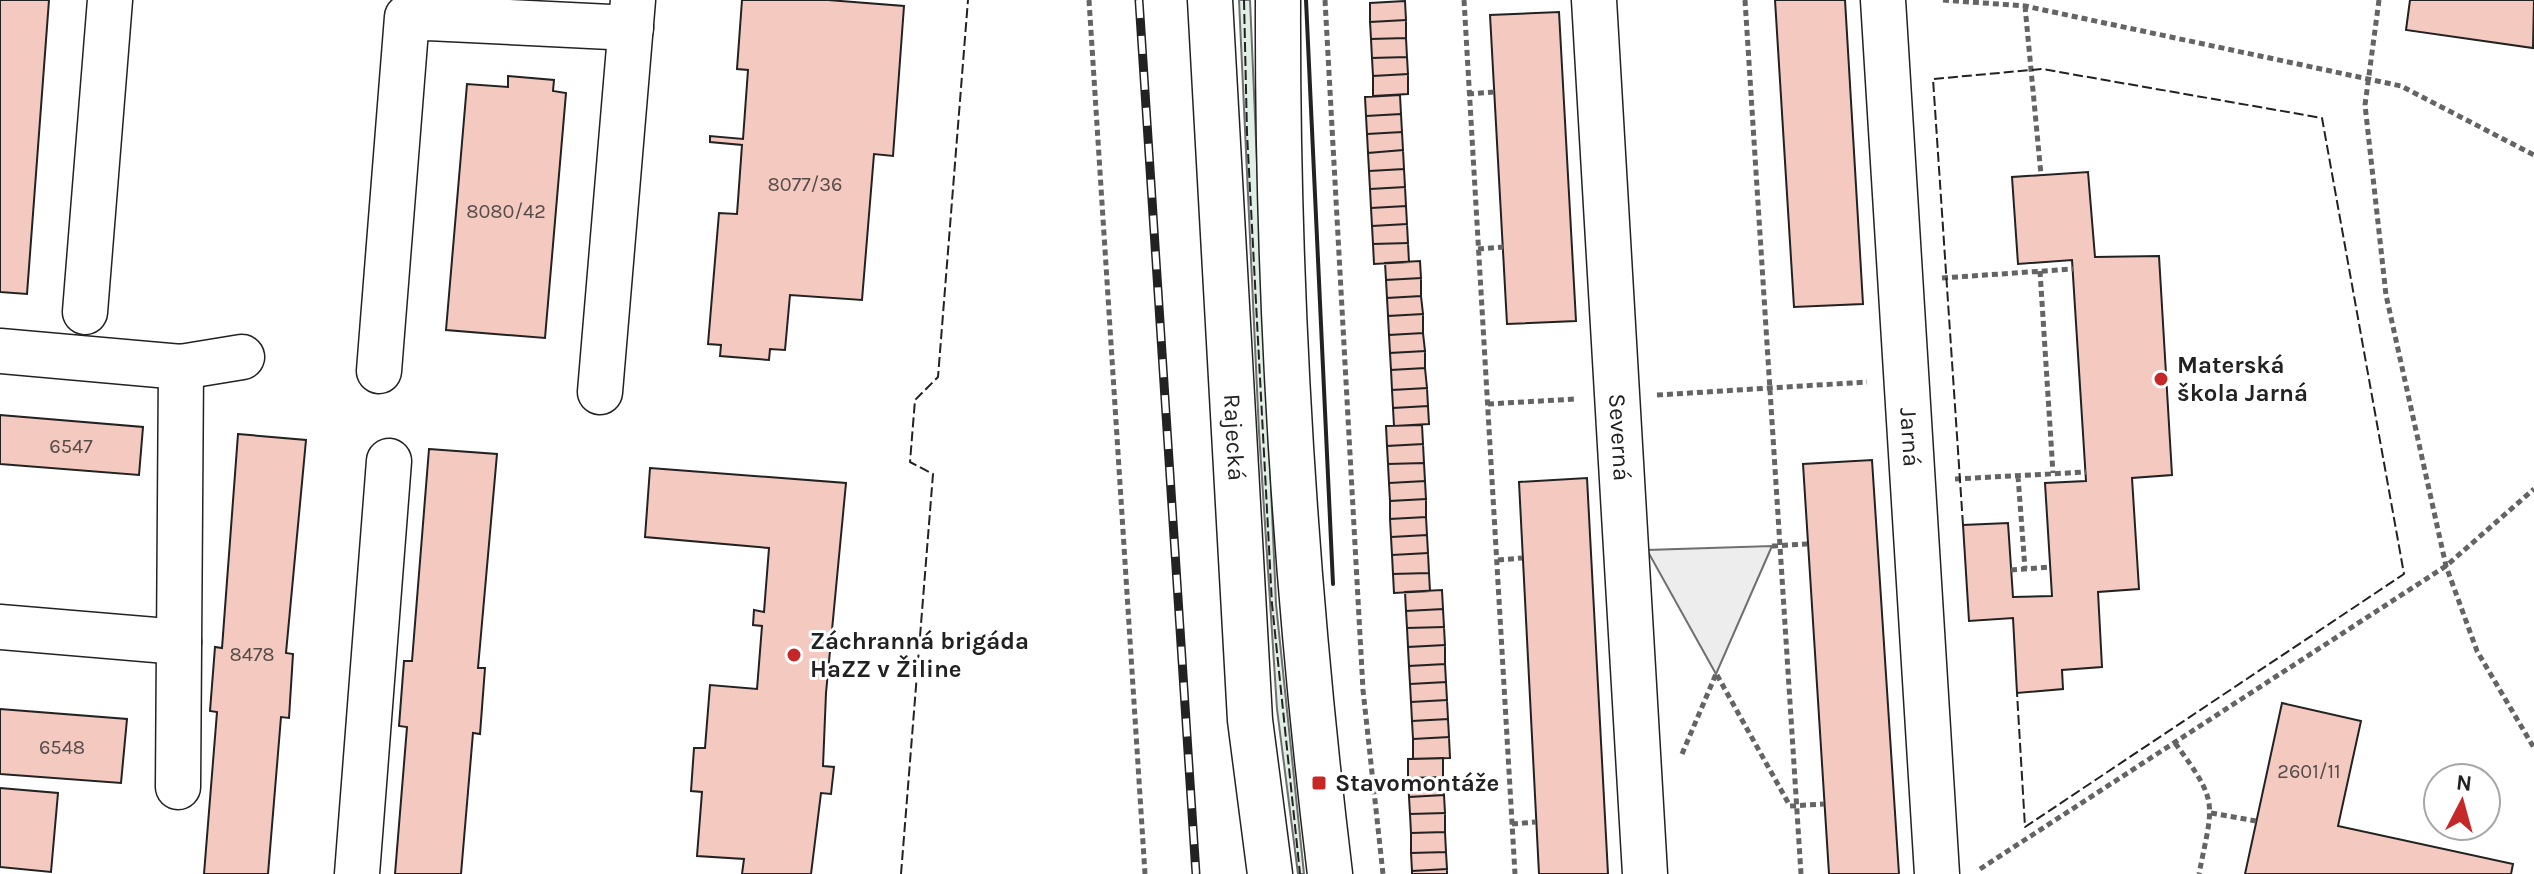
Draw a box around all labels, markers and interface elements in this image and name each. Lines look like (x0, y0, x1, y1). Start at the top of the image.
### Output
house number: 8077/36 (768, 173, 842, 196)
house number: 8080/42 (466, 200, 546, 223)
place label: Materská škola Jarná (2177, 351, 2308, 407)
marker: Materská škola Jarná (2152, 370, 2170, 388)
street label: Rajecká (1218, 393, 1251, 481)
street label: Severná (1603, 393, 1636, 482)
street label: Jarná (1894, 407, 1926, 468)
house number: 6547 (49, 435, 93, 458)
place label: Záchranná brigáda HaZZ v Žiline (810, 627, 1029, 683)
house number: 8478 (229, 643, 275, 666)
marker: Záchranná brigáda HaZZ v Žiline (785, 646, 803, 664)
house number: 6548 (39, 736, 85, 759)
house number: 2601/11 (2277, 760, 2341, 783)
north arrow (2422, 762, 2502, 842)
place label: Stavomontáže (1335, 769, 1499, 797)
text: N (2455, 769, 2473, 797)
marker: Stavomontáže (1310, 774, 1328, 792)

